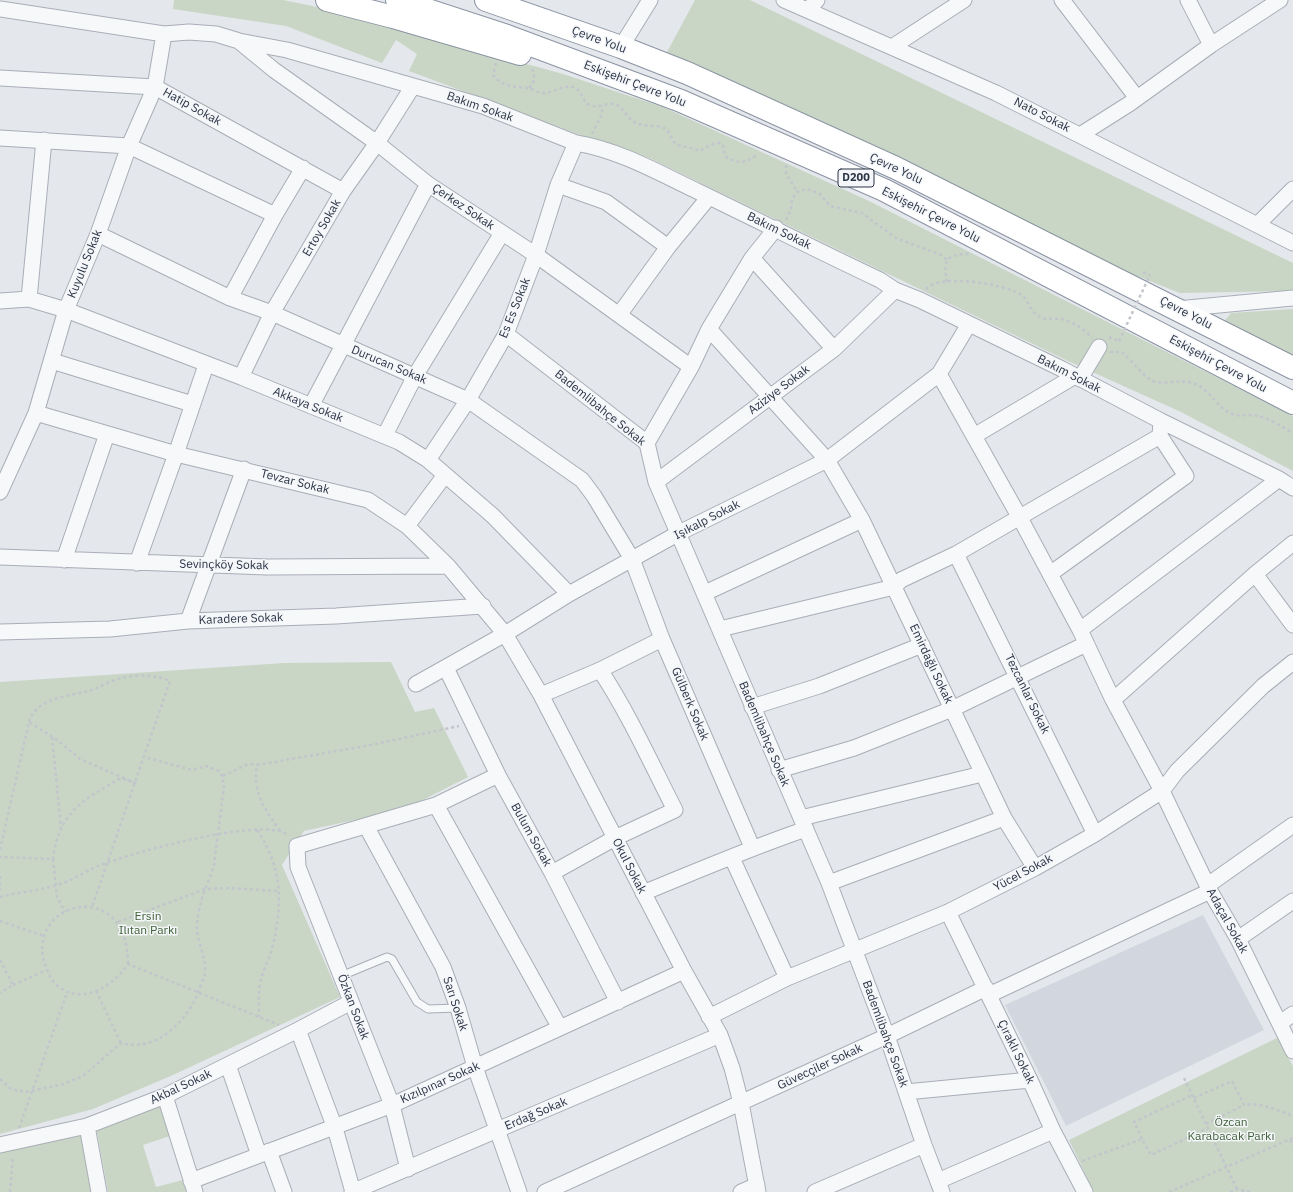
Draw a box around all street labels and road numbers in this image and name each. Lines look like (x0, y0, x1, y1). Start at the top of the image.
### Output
street label: Çevre Yolu (570, 23, 628, 57)
street label: Eskişehir Çevre Yolu (582, 58, 688, 110)
street label: Hatip Sokak (160, 85, 224, 129)
street label: Bakım Sokak (445, 89, 515, 125)
street label: Nato Sokak (1011, 95, 1073, 135)
street label: Çevre Yolu (867, 150, 925, 188)
road number: D200 (838, 169, 874, 187)
street label: Çerkez Sokak (429, 181, 497, 233)
street label: Eskişehir Çevre Yolu (879, 184, 983, 246)
street label: Ertoy Sokak (300, 197, 344, 259)
street label: Bakım Sokak (745, 209, 813, 253)
street label: Kuyulu Sokak (65, 228, 105, 300)
street label: Es Es Sokak (496, 276, 534, 340)
street label: Çevre Yolu (1157, 294, 1215, 332)
street label: Eskişehir Çevre Yolu (1167, 332, 1269, 396)
street label: Durucan Sokak (349, 343, 429, 387)
street label: Bakım Sokak (1035, 352, 1103, 396)
street label: Aziziye Sokak (746, 362, 812, 418)
street label: Bademlibahçe Sokak (552, 367, 648, 449)
street label: Akkaya Sokak (271, 384, 345, 426)
street label: Tevzar Sokak (259, 467, 331, 497)
street label: Işıkalp Sokak (672, 497, 742, 543)
street label: Sevinçköy Sokak (179, 557, 269, 573)
street label: Karadere Sokak (198, 610, 284, 628)
street label: Emirdağlı Sokak (906, 622, 956, 706)
street label: Tezcanlar Sokak (1001, 652, 1053, 736)
street label: Gülberk Sokak (668, 665, 712, 743)
street label: Bademlibahçe Sokak (735, 679, 793, 789)
street label: Bulum Sokak (508, 801, 554, 869)
street label: Okul Sokak (609, 836, 649, 896)
street label: Yücel Sokak (991, 851, 1055, 895)
street label: Adaçal Sokak (1203, 886, 1251, 956)
street label: Özkan Sokak (334, 972, 372, 1042)
street label: Sarı Sokak (439, 975, 471, 1033)
street label: Bademlibahçe Sokak (859, 979, 911, 1089)
street label: Çıraklı Sokak (994, 1018, 1038, 1086)
street label: Güvecçiler Sokak (775, 1041, 865, 1093)
street label: Kızılpınar Sokak (398, 1059, 482, 1107)
street label: Akbal Sokak (148, 1066, 214, 1108)
street label: Erdağ Sokak (503, 1094, 569, 1134)

